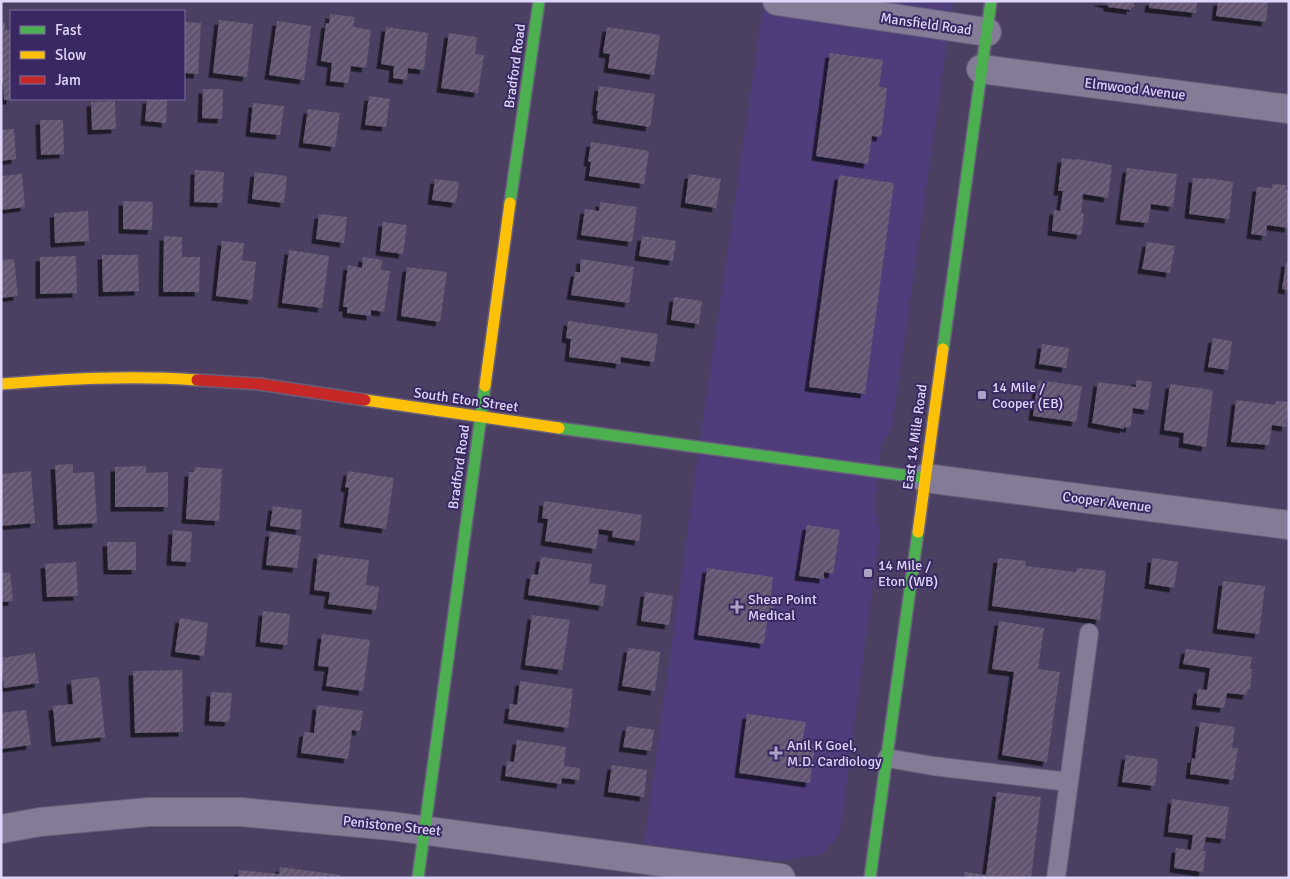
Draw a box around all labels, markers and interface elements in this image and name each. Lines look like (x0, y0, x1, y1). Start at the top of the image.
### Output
street label: Mansfield Road (879, 9, 973, 39)
legend (10, 10, 185, 100)
text: Fast (55, 21, 82, 39)
street label: Bradford Road (501, 23, 529, 109)
text: Slow (55, 46, 86, 64)
text: Jam (55, 71, 81, 89)
street label: Elmwood Avenue (1083, 74, 1187, 104)
place label: 14 Mile / Cooper (EB) (992, 379, 1063, 412)
street label: East 14 Mile Road (899, 383, 931, 491)
street label: South Eton Street (413, 384, 519, 416)
marker: 14 Mile / Cooper (EB) (976, 389, 988, 401)
street label: Bradford Road (445, 424, 473, 510)
street label: Cooper Avenue (1062, 488, 1152, 516)
place label: 14 Mile / Eton (WB) (878, 557, 938, 590)
marker: 14 Mile / Eton (WB) (862, 567, 874, 579)
place label: Shear Point Medical (748, 591, 817, 624)
marker: Shear Point Medical (730, 600, 744, 614)
place label: Anil K Goel, M.D. Cardiology (787, 737, 882, 770)
marker: Anil K Goel, M.D. Cardiology (769, 746, 783, 760)
street label: Penistone Street (342, 812, 442, 840)

